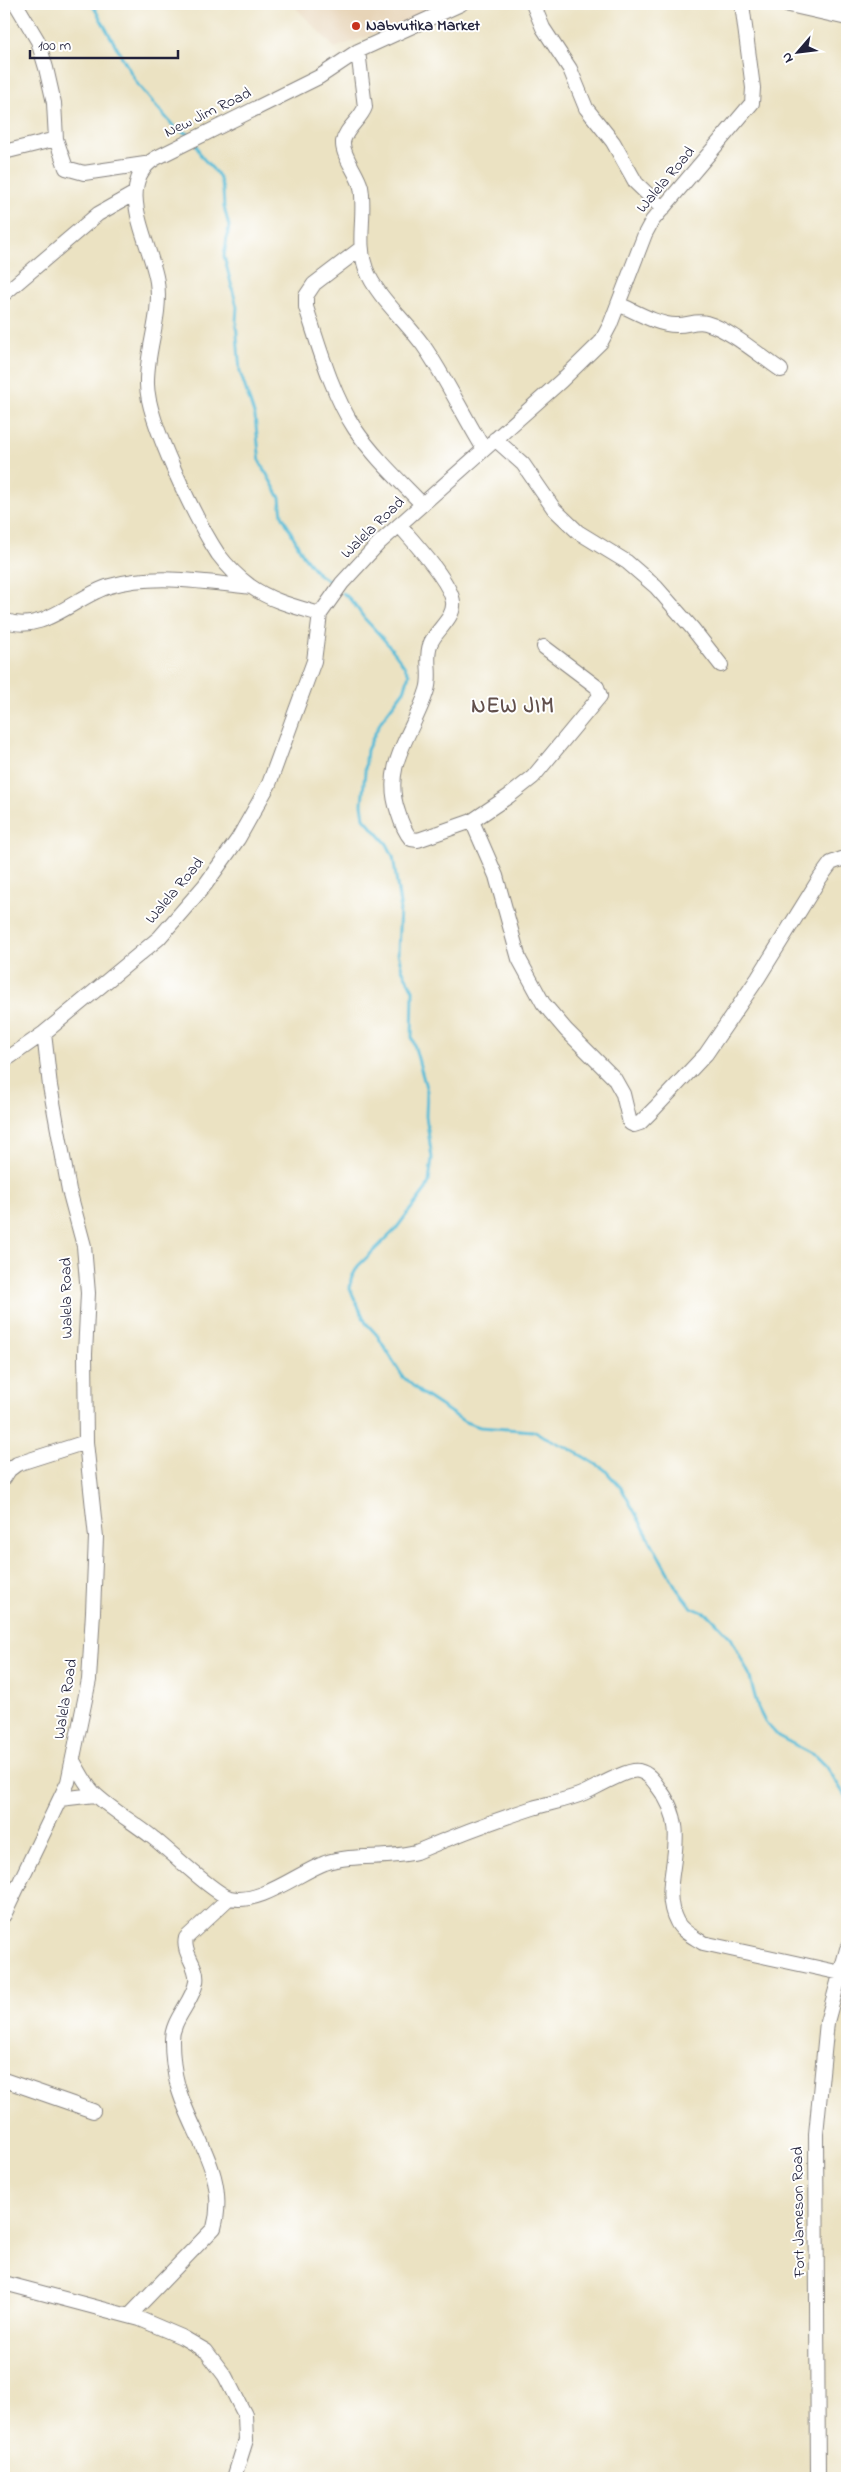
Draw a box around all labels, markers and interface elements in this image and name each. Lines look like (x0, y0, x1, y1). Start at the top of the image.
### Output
place label: Nabvutika Market (366, 14, 481, 38)
marker: Nabvutika Market (350, 20, 362, 32)
scale bar (30, 28, 178, 60)
north arrow (774, 28, 824, 78)
text: 100 m (38, 35, 71, 57)
text: N (776, 48, 799, 67)
street label: New Jim Road (160, 82, 256, 144)
street label: Walela Road (631, 141, 701, 219)
street label: Walela Road (336, 491, 410, 565)
district label: NEW JIM (471, 692, 555, 722)
street label: Walela Road (140, 852, 210, 930)
street label: Walela Road (54, 1257, 80, 1339)
street label: Walela Road (48, 1657, 84, 1741)
street label: Fort Jameson Road (786, 2146, 812, 2279)

